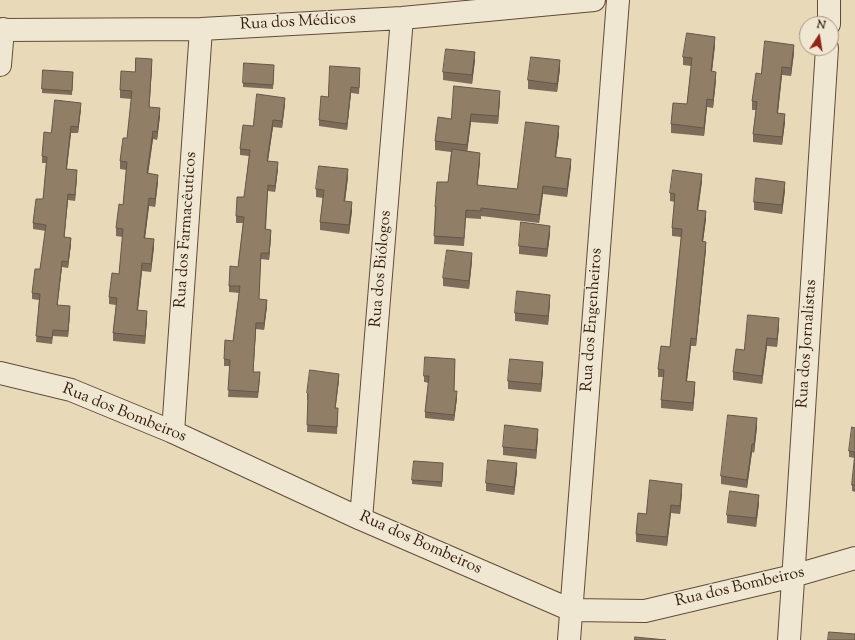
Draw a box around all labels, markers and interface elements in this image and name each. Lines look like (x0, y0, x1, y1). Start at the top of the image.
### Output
street label: Rua dos Médicos (240, 10, 356, 36)
north arrow (799, 16, 839, 56)
text: N (815, 17, 827, 34)
street label: Rua dos Farmacêuticos (172, 151, 202, 309)
street label: Rua dos Biólogos (367, 210, 397, 328)
street label: Rua dos Engenheiros (578, 247, 608, 393)
street label: Rua dos Jornalistas (794, 279, 822, 409)
street label: Rua dos Bombeiros (59, 380, 189, 448)
street label: Rua dos Bombeiros (356, 508, 484, 580)
street label: Rua dos Bombeiros (674, 564, 806, 612)

